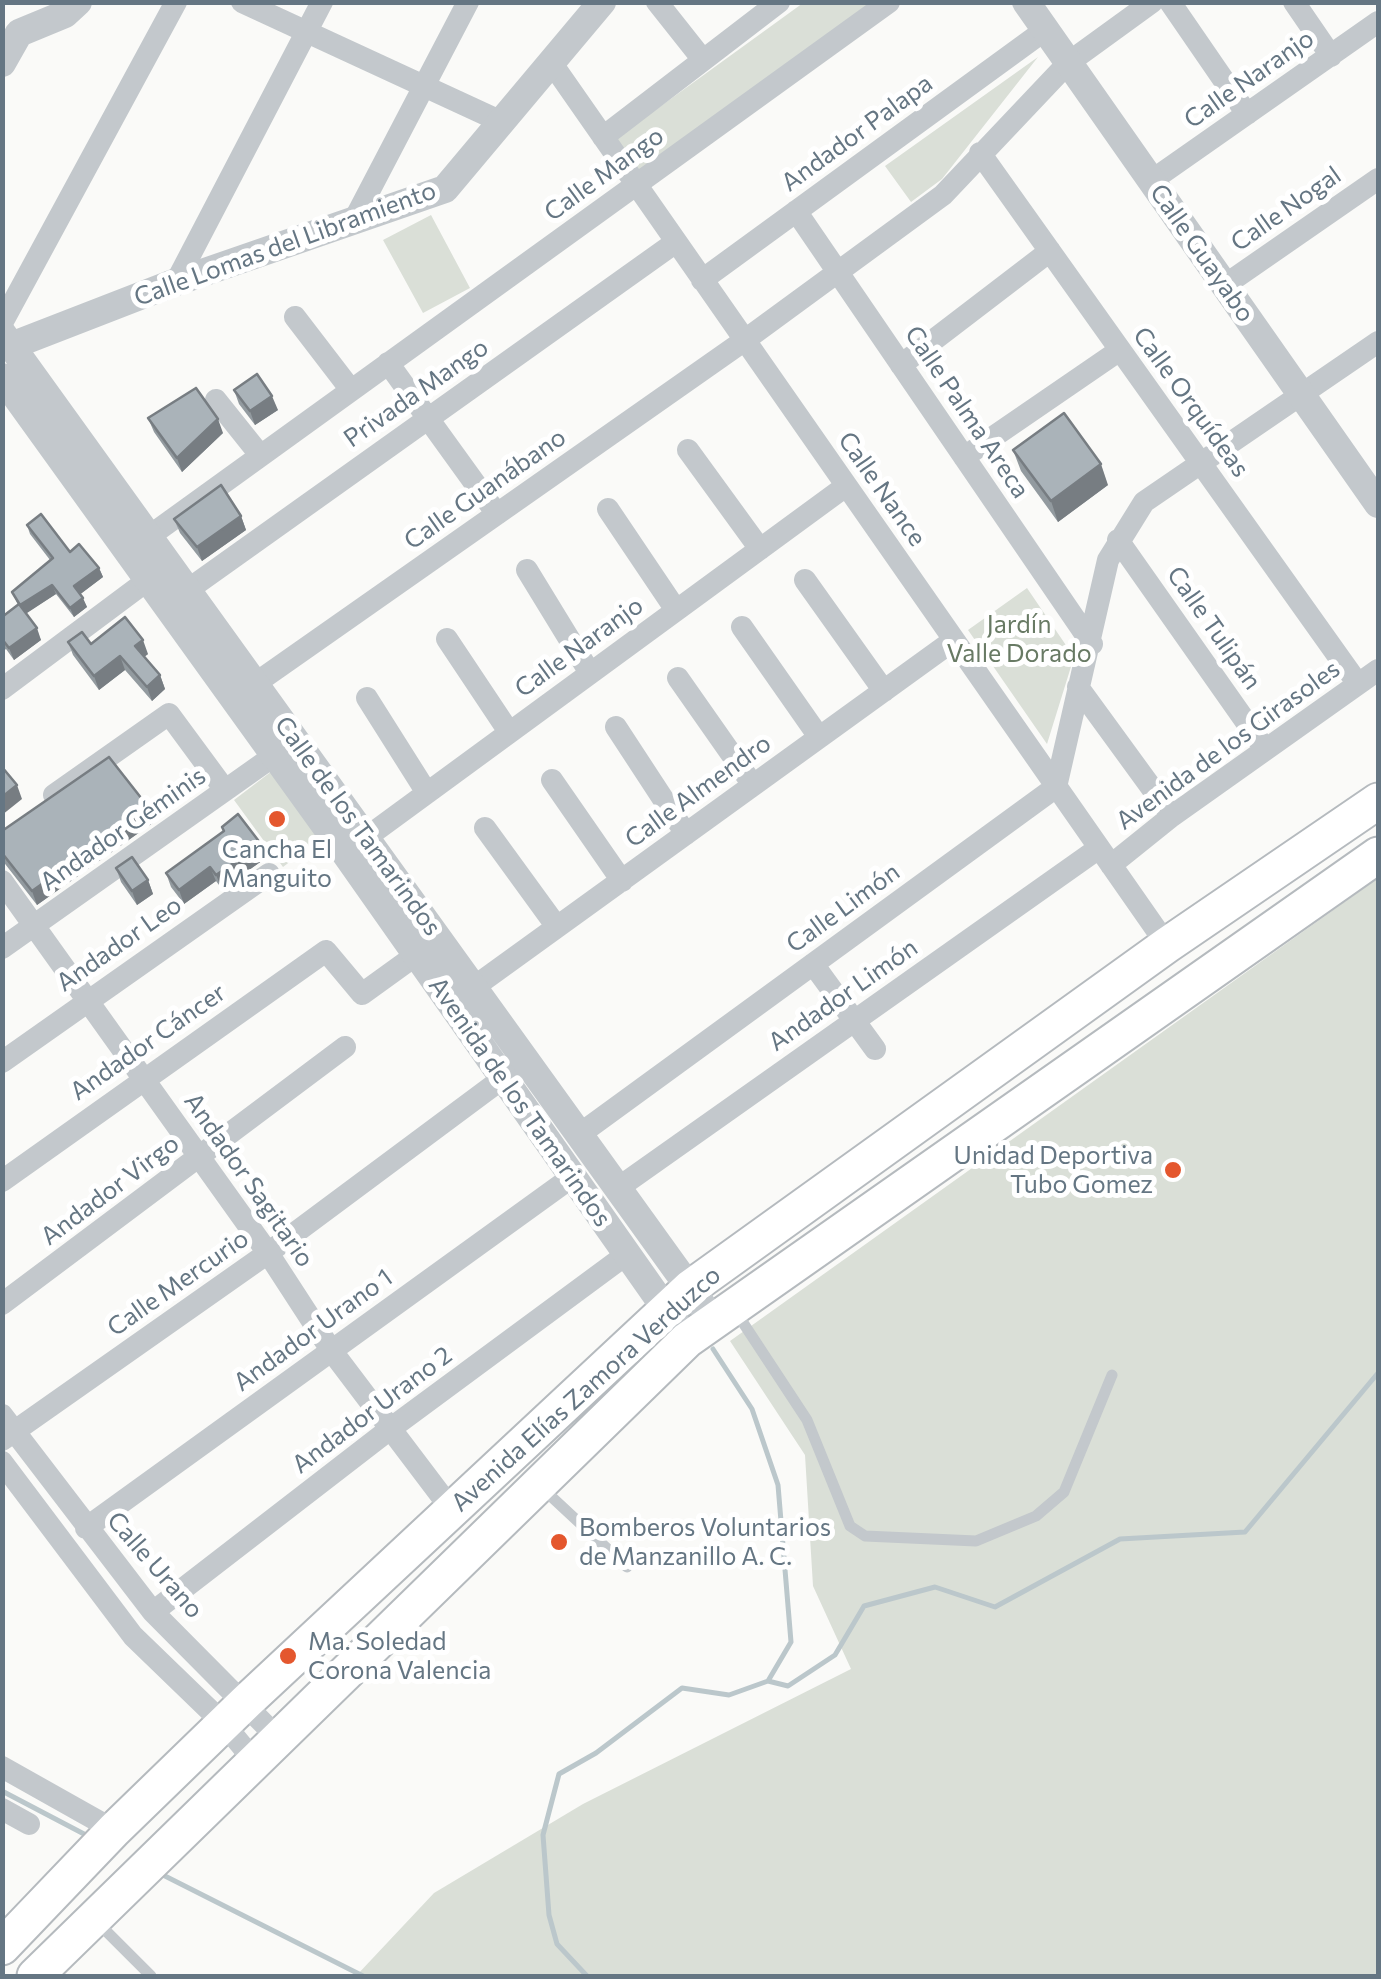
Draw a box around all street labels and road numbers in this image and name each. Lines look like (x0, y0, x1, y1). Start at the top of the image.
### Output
street label: Calle Naranjo (1178, 23, 1320, 135)
street label: Andador Palapa (776, 68, 938, 198)
street label: Calle Mango (538, 121, 670, 227)
street label: Calle Nogal (1225, 160, 1347, 258)
street label: Calle Lomas del Libramiento (130, 175, 440, 313)
street label: Calle Guayabo (1143, 178, 1261, 328)
street label: Calle Palma Areca (898, 320, 1036, 504)
street label: Calle Orquídeas (1127, 321, 1255, 483)
street label: Privada Mango (338, 332, 494, 454)
street label: Calle Guanábano (398, 422, 572, 556)
street label: Calle Nance (832, 426, 932, 552)
street label: Calle Tulipán (1161, 561, 1267, 695)
street label: Calle Naranjo (509, 590, 649, 704)
street label: Avenida de los Girasoles (1110, 654, 1346, 836)
street label: Calle de los Tamarindos (268, 711, 448, 941)
street label: Calle Almendro (619, 728, 777, 854)
street label: Andador Géminis (34, 761, 212, 897)
street label: Calle Limón (781, 857, 905, 959)
street label: Andador Leo (51, 890, 187, 998)
street label: Andador Limón (763, 933, 923, 1057)
street label: Avenida de los Tamarindos (422, 972, 618, 1232)
street label: Andador Cáncer (64, 977, 232, 1107)
street label: Andador Sagitario (178, 1087, 320, 1273)
street label: Andador Virgo (35, 1128, 185, 1252)
street label: Calle Mercurio (102, 1223, 254, 1343)
street label: Avenida Elías Zamora Verduzco (445, 1260, 727, 1518)
street label: Andador Urano 1 (228, 1262, 398, 1398)
street label: Andador Urano 2 (286, 1340, 458, 1480)
street label: Calle Urano (101, 1506, 209, 1624)

